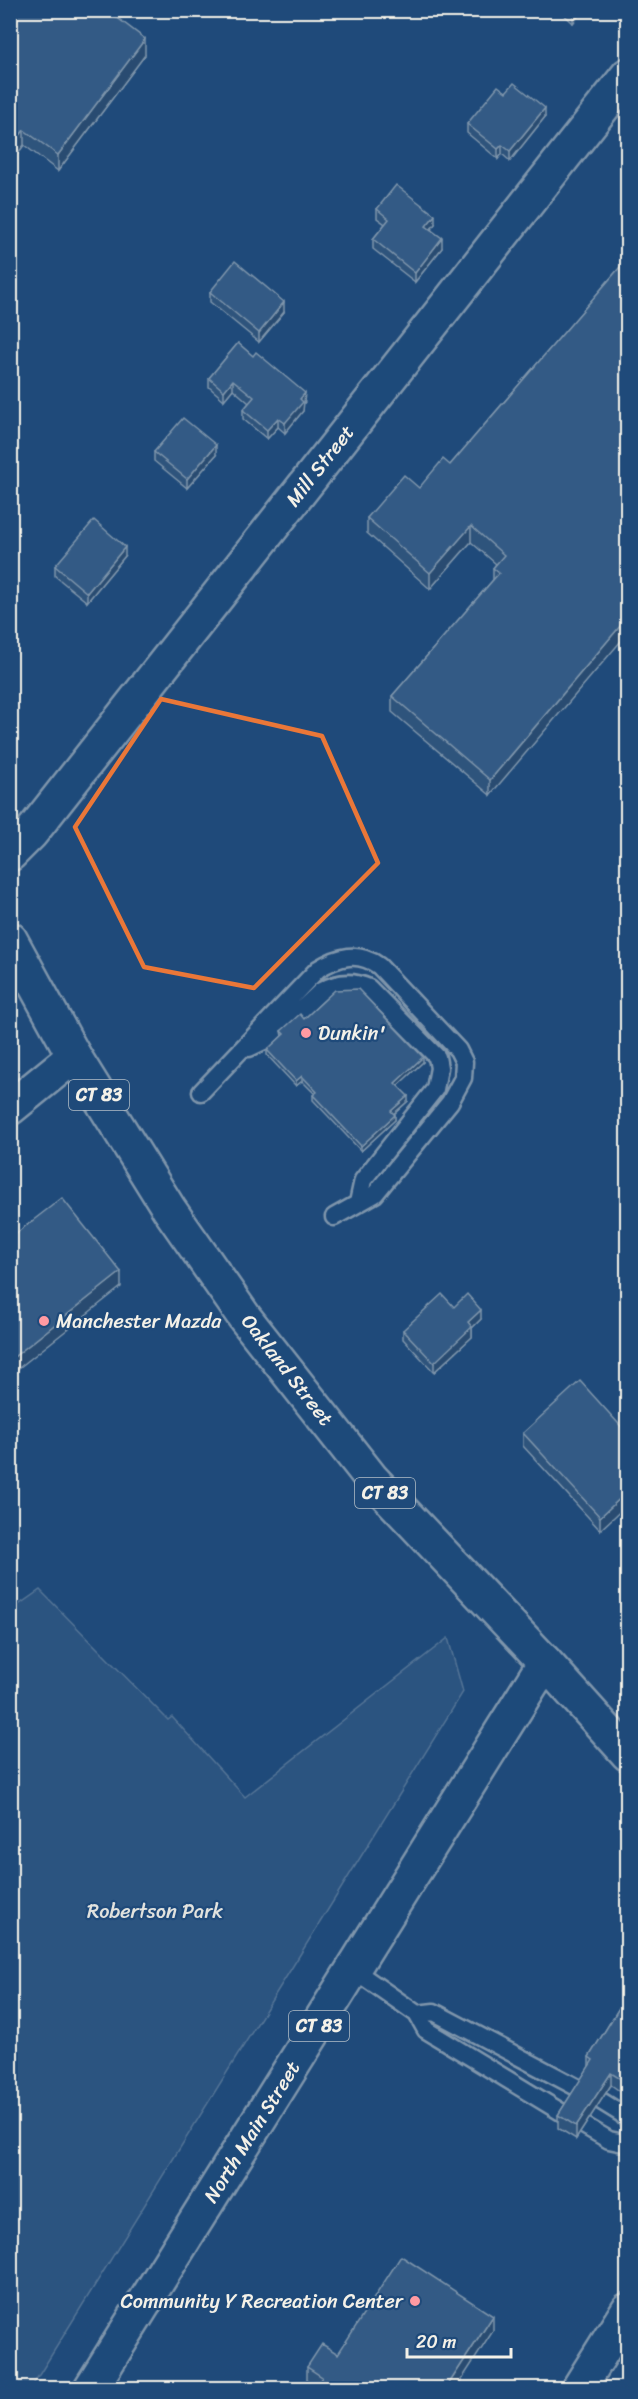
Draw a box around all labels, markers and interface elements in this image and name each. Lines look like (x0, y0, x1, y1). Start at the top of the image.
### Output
street label: Mill Street (276, 417, 364, 515)
place label: Dunkin' (318, 1016, 386, 1051)
marker: Dunkin' (299, 1026, 313, 1040)
road number: CT 83 (69, 1080, 129, 1110)
place label: Manchester Mazda (56, 1304, 222, 1339)
street label: Oakland Street (232, 1306, 342, 1434)
marker: Manchester Mazda (37, 1314, 51, 1328)
road number: CT 83 (355, 1478, 415, 1508)
park label: Robertson Park (87, 1894, 223, 1929)
road number: CT 83 (289, 2011, 349, 2041)
street label: North Main Street (194, 2054, 310, 2210)
place label: Community Y Recreation Center (120, 2284, 404, 2319)
marker: Community Y Recreation Center (408, 2294, 422, 2308)
scale bar (407, 2321, 510, 2359)
text: 20 m (416, 2326, 456, 2358)

